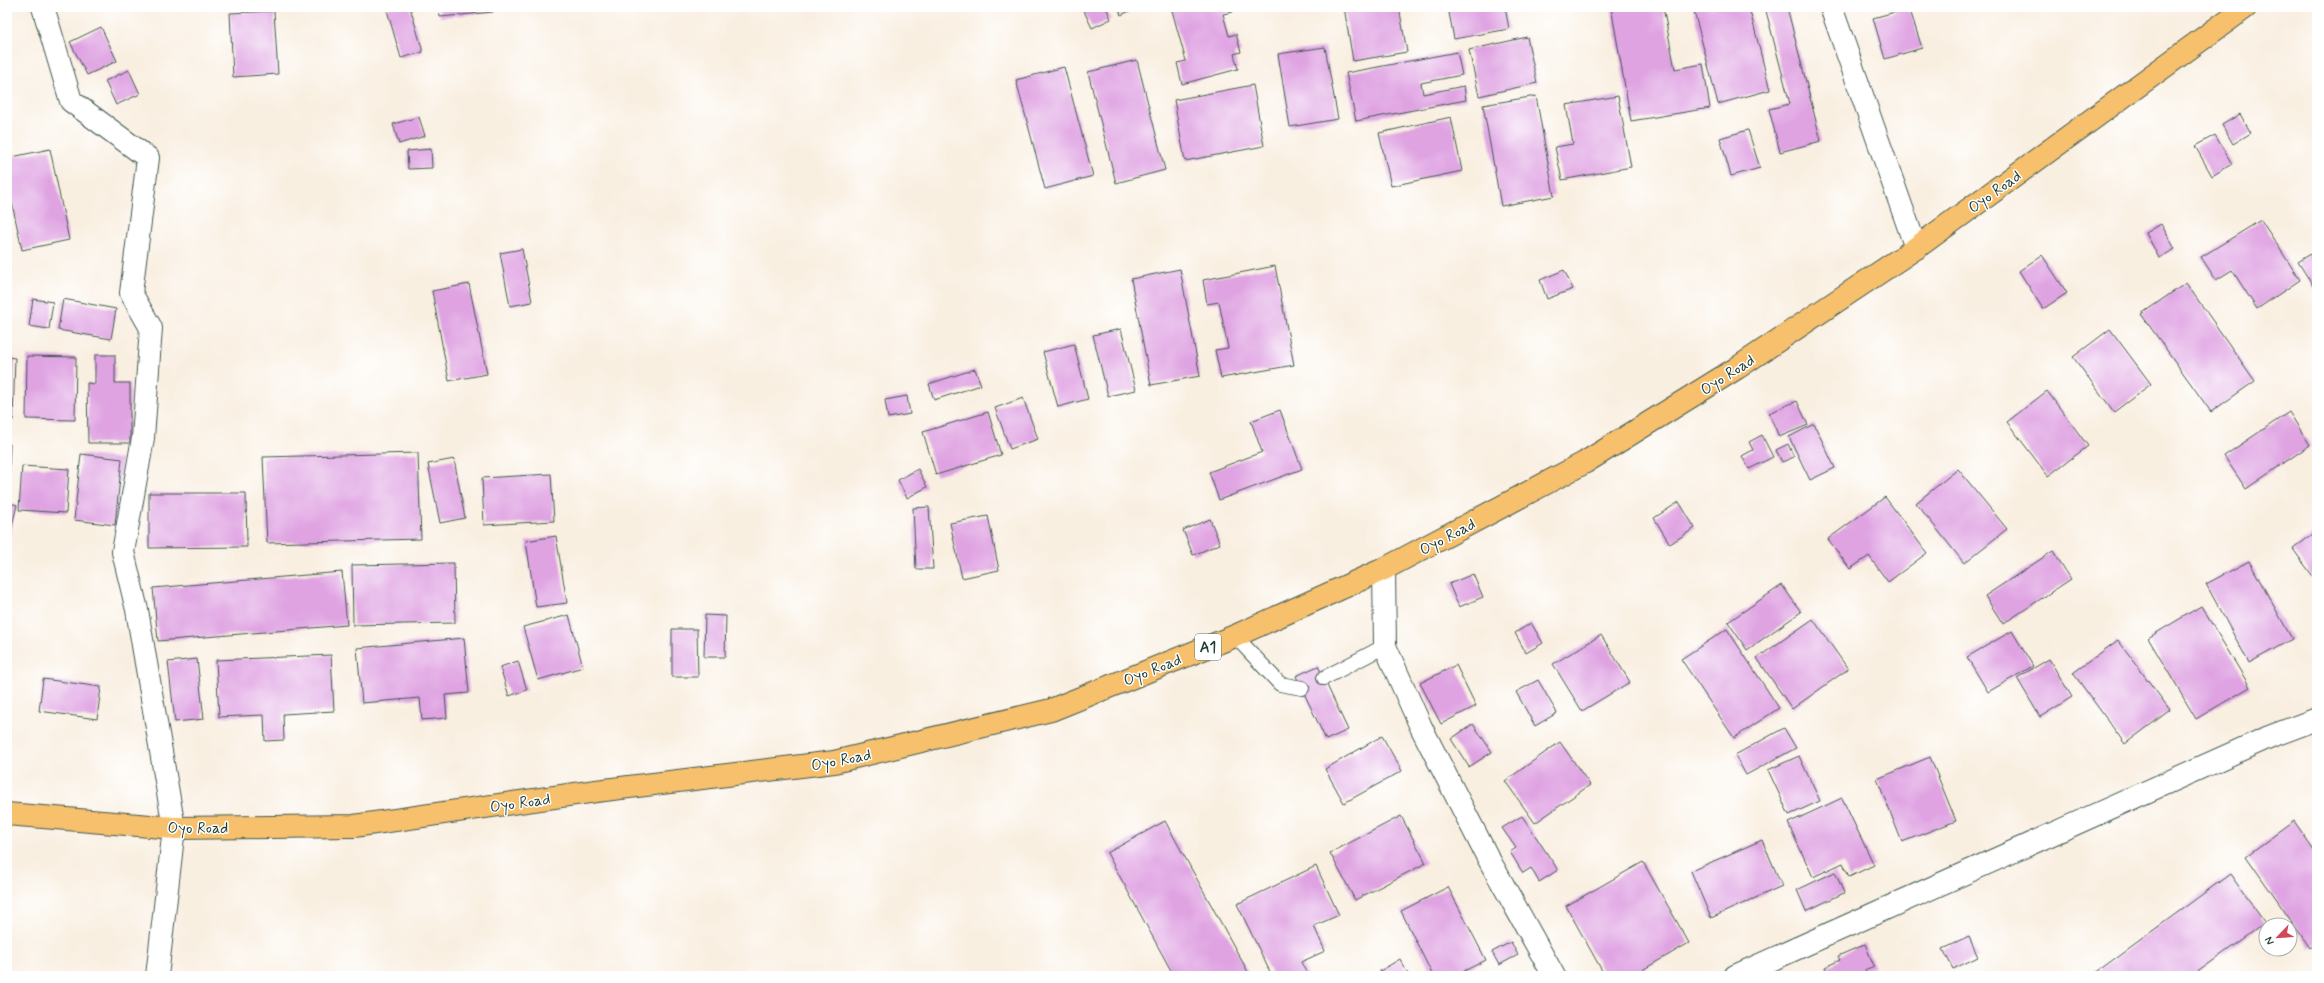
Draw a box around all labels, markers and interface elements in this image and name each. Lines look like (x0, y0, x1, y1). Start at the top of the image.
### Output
street label: Oyo Road (1964, 166, 2026, 219)
street label: Oyo Road (1697, 350, 1759, 401)
street label: Oyo Road (1416, 514, 1480, 561)
road number: A1 (1195, 634, 1221, 660)
street label: Oyo Road (1120, 649, 1185, 692)
street label: Oyo Road (809, 744, 873, 777)
street label: Oyo Road (489, 789, 552, 818)
street label: Oyo Road (168, 818, 228, 839)
north arrow (2258, 917, 2298, 957)
text: N (2262, 935, 2278, 947)

